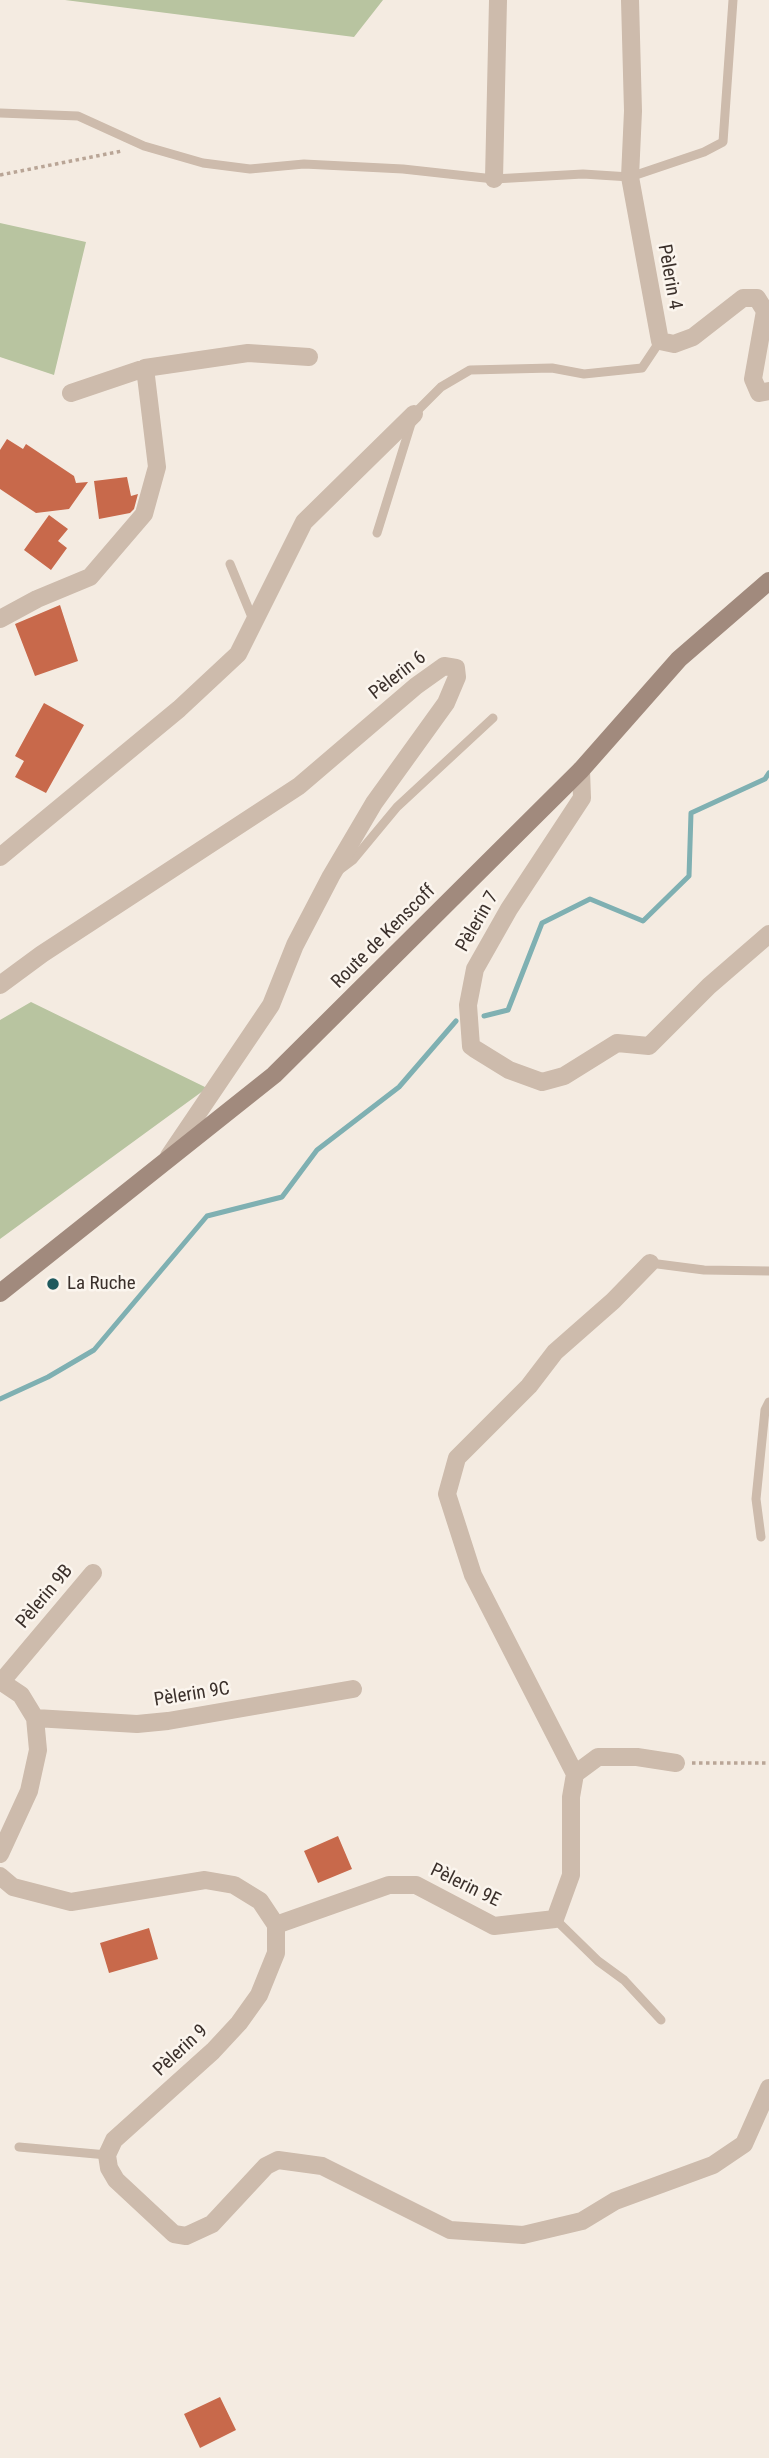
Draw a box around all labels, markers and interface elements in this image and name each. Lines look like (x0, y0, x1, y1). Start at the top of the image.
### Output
street label: Pèlerin 4 (652, 243, 686, 311)
street label: Pèlerin 6 (365, 647, 431, 705)
street label: Route de Kenscoff (327, 880, 441, 994)
street label: Pèlerin 7 (452, 888, 504, 956)
place label: La Ruche (67, 1273, 136, 1295)
marker: La Ruche (45, 1276, 61, 1292)
street label: Pèlerin 9B (12, 1561, 78, 1633)
street label: Pèlerin 9C (152, 1678, 232, 1712)
street label: Pèlerin 9E (426, 1859, 504, 1913)
street label: Pèlerin 9 (149, 2020, 213, 2082)

